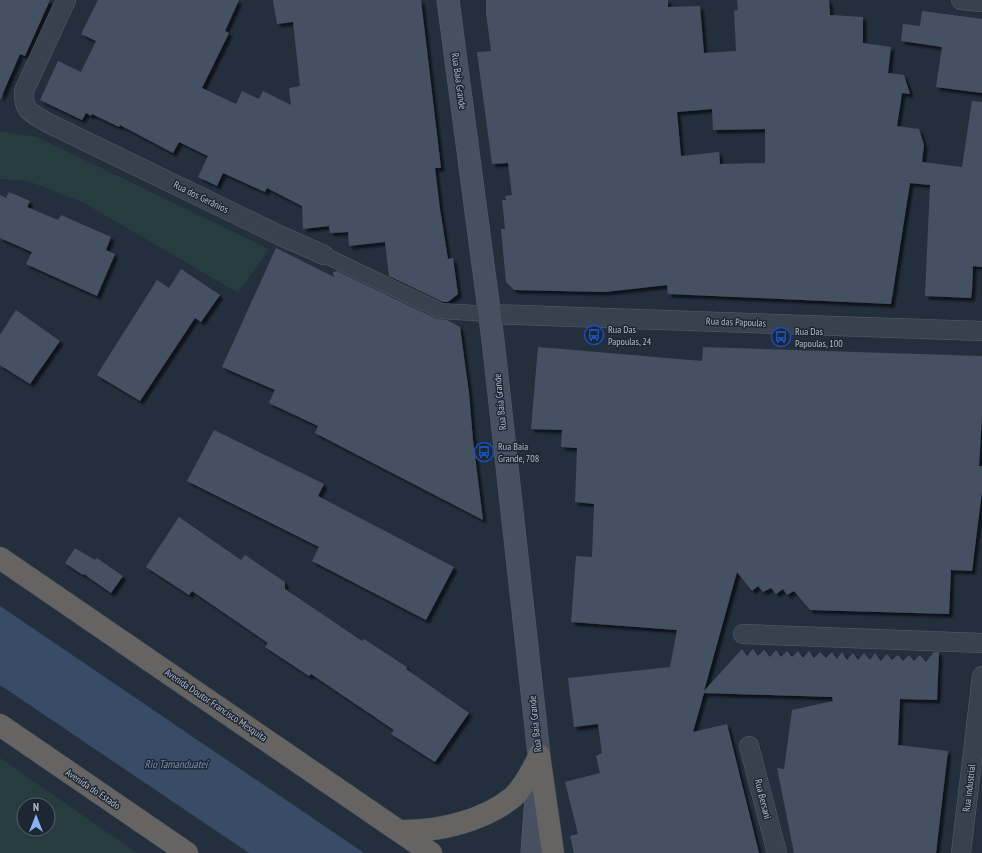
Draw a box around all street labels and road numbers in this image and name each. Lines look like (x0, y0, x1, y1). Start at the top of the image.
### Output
street label: Rua Baía Grande (449, 52, 469, 110)
street label: Rua dos Gerânios (171, 178, 231, 216)
street label: Rua das Papoulas (706, 314, 767, 330)
street label: Rua Baía Grande (491, 373, 509, 431)
street label: Avenida Doutor Francisco Mesquita (162, 666, 270, 744)
street label: Rua Baía Grande (526, 695, 544, 753)
street label: Rua Industrial (960, 763, 978, 813)
street label: Avenida do Estado (63, 766, 123, 812)
street label: Rua Bersani (752, 778, 774, 820)

